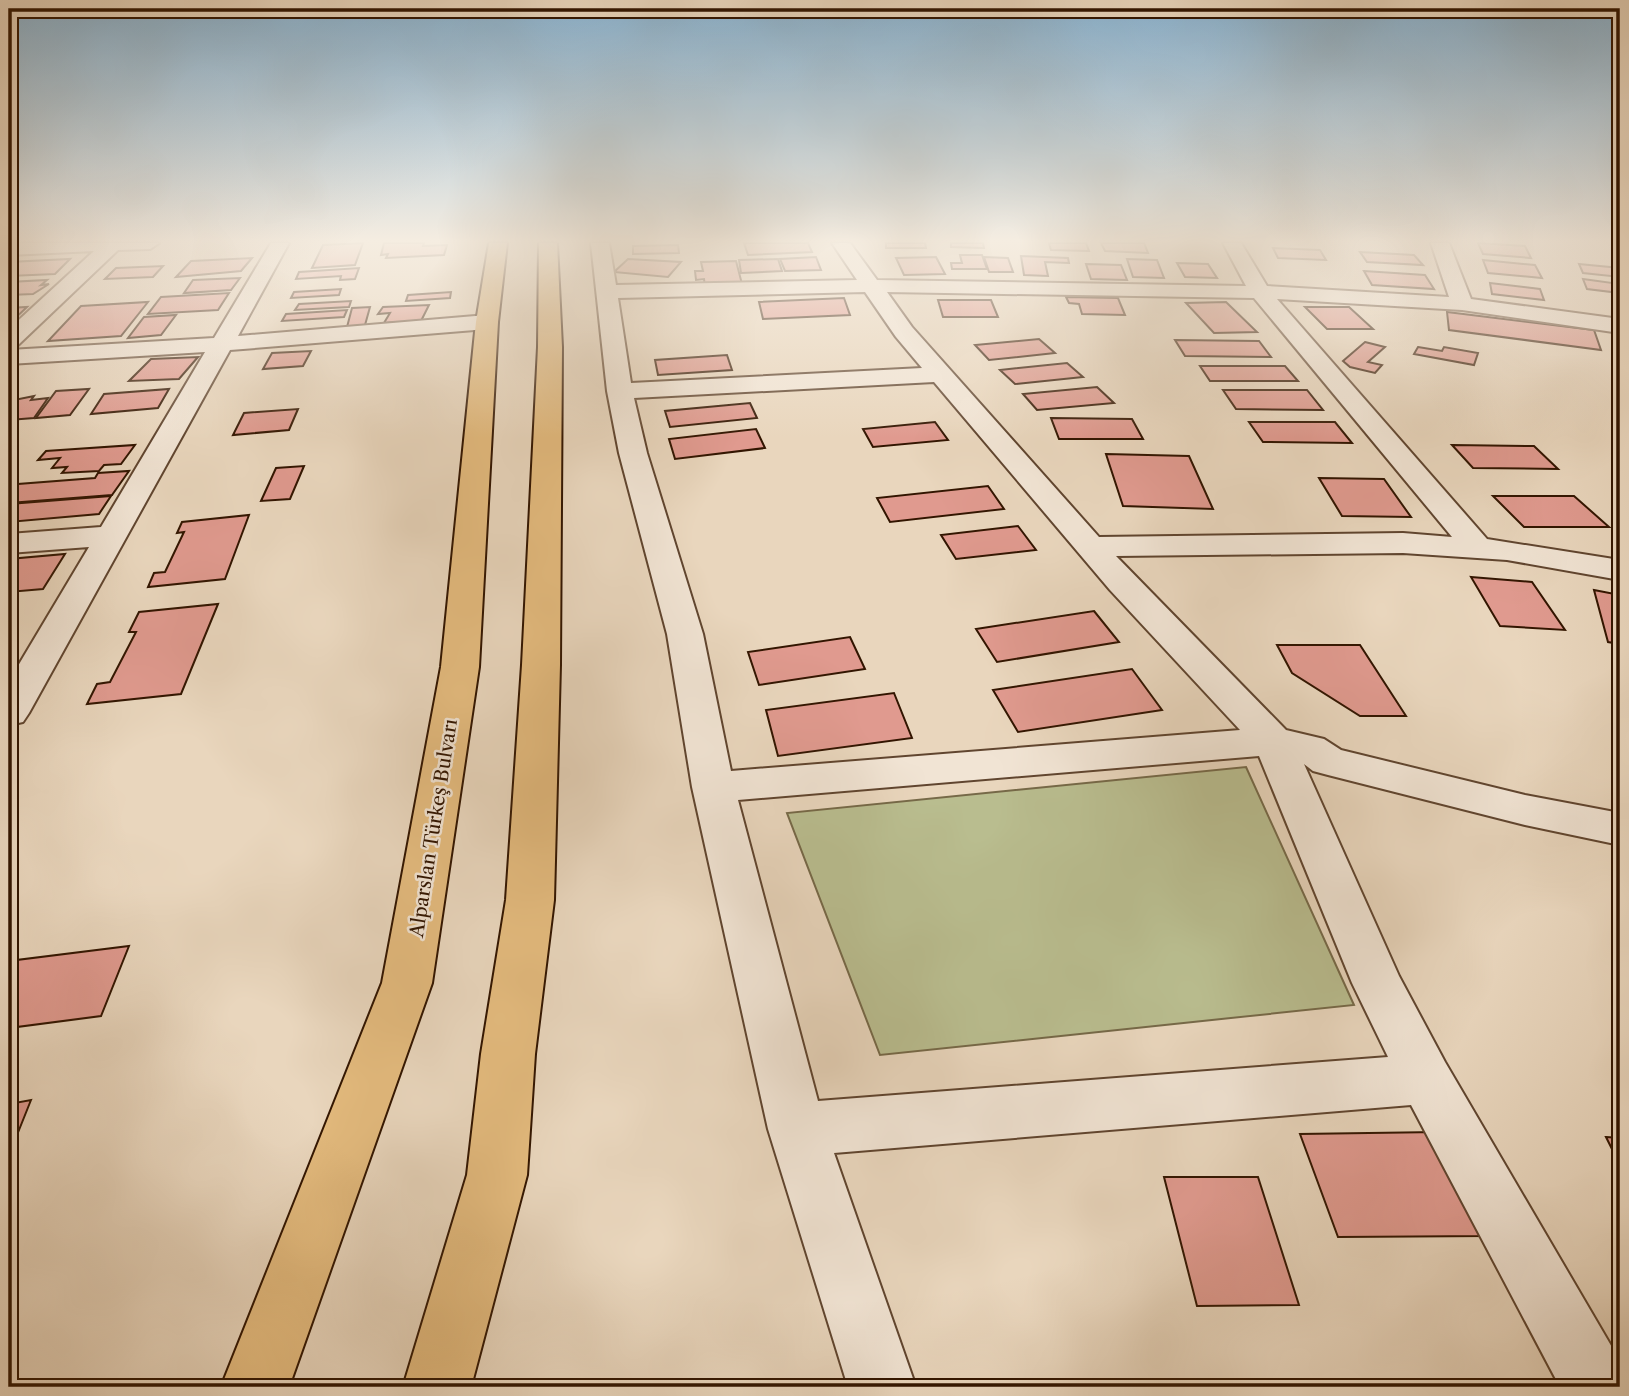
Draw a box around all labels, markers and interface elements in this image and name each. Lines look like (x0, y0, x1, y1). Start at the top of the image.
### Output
street label: Alparslan Türkeş Bulvarı (405, 717, 462, 940)

